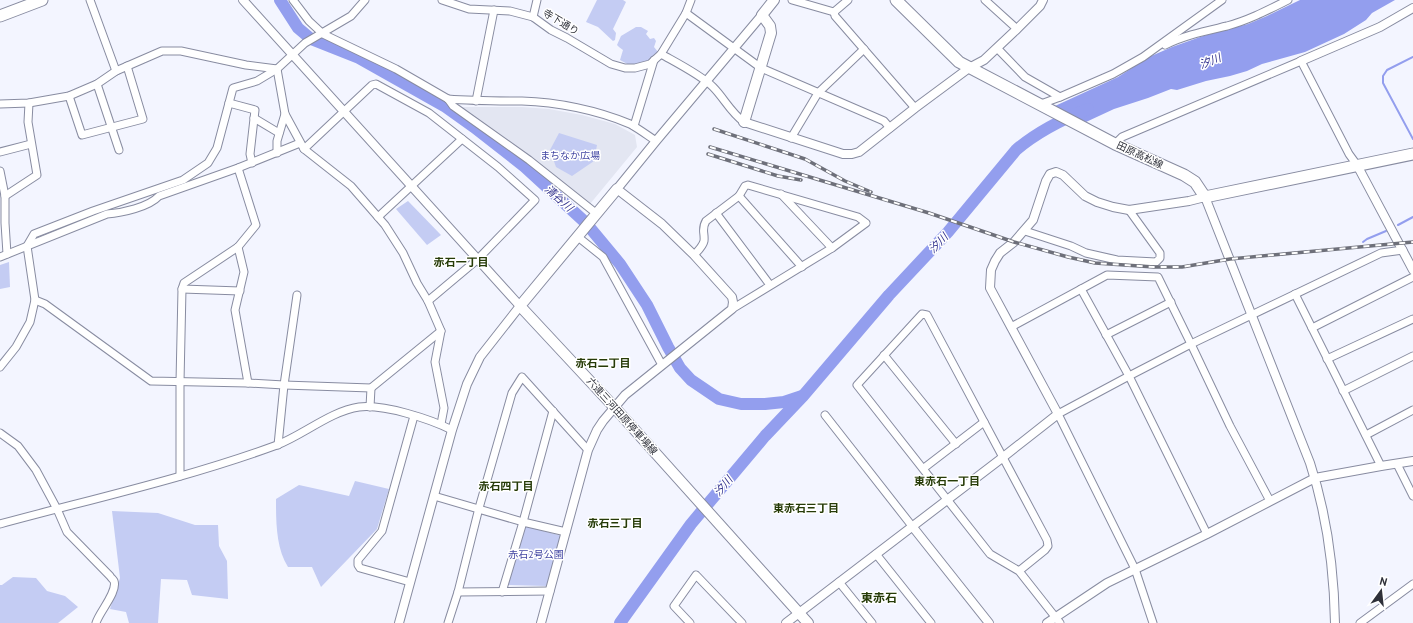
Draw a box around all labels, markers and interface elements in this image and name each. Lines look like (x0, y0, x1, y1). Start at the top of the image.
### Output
street label: 寺下通り (541, 6, 581, 38)
water label: 汐川 (1197, 50, 1224, 72)
street label: 田原高松線 (1115, 139, 1165, 171)
park label: まちなか広場 (540, 149, 600, 162)
water label: 清谷川 (542, 182, 577, 215)
water label: 汐川 (925, 230, 951, 256)
district label: 赤石一丁目 (434, 255, 489, 269)
district label: 赤石二丁目 (576, 356, 631, 370)
street label: 六連三河田原停車場線 (584, 374, 660, 458)
water label: 汐川 (711, 472, 736, 499)
district label: 東赤石一丁目 (914, 474, 980, 488)
district label: 赤石四丁目 (479, 479, 534, 493)
district label: 東赤石三丁目 (773, 501, 839, 515)
district label: 赤石三丁目 (588, 516, 643, 530)
park label: 赤石2号公園 (508, 548, 564, 561)
north arrow (1361, 571, 1401, 611)
text: N (1378, 574, 1389, 589)
district label: 東赤石 (861, 590, 897, 605)

